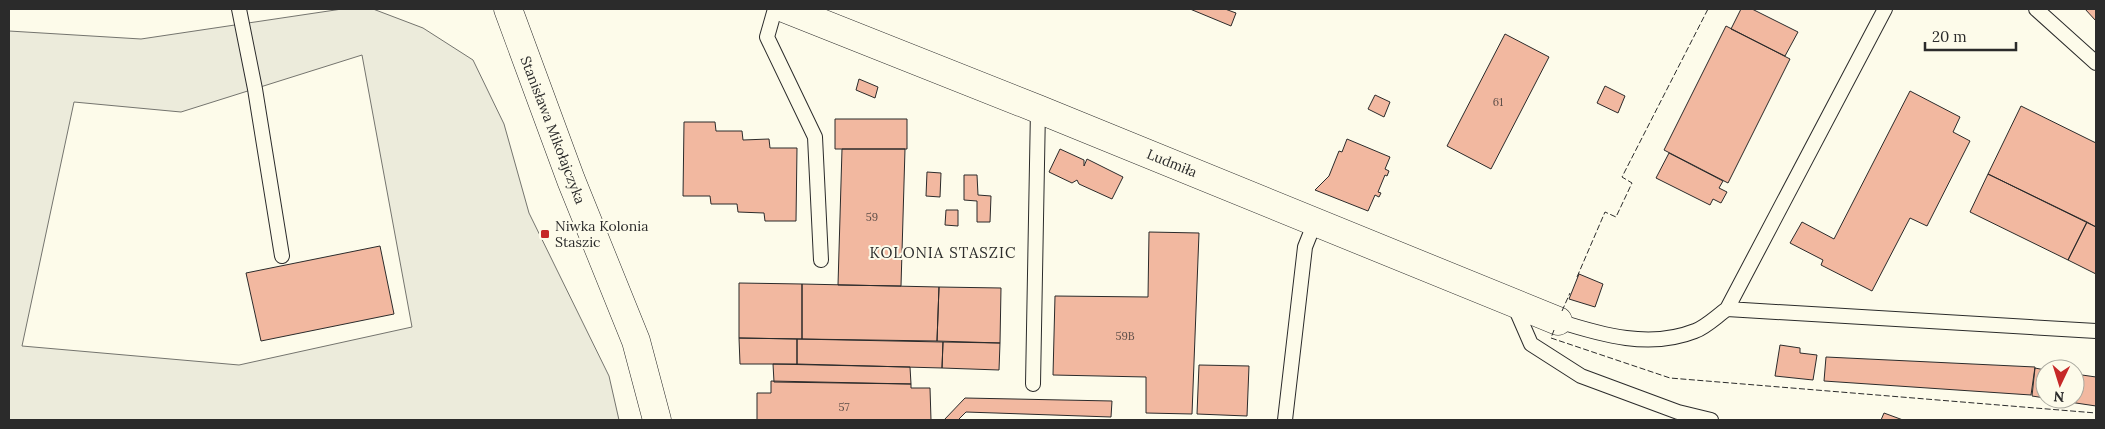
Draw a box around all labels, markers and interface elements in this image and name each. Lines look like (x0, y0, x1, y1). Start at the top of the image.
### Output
scale bar (1925, 20, 2016, 52)
text: 20 m (1932, 27, 1967, 46)
street label: Stanisława Mikołajczyka (517, 54, 589, 206)
house number: 61 (1493, 95, 1503, 109)
street label: Ludmiła (1144, 145, 1200, 181)
house number: 59 (866, 210, 878, 224)
place label: Niwka Kolonia Staszic (555, 217, 648, 251)
marker: Niwka Kolonia Staszic (539, 228, 551, 240)
district label: KOLONIA STASZIC (870, 243, 1016, 262)
house number: 59B (1115, 329, 1135, 343)
north arrow (2035, 359, 2085, 409)
text: N (2053, 388, 2065, 406)
house number: 57 (838, 400, 850, 414)

